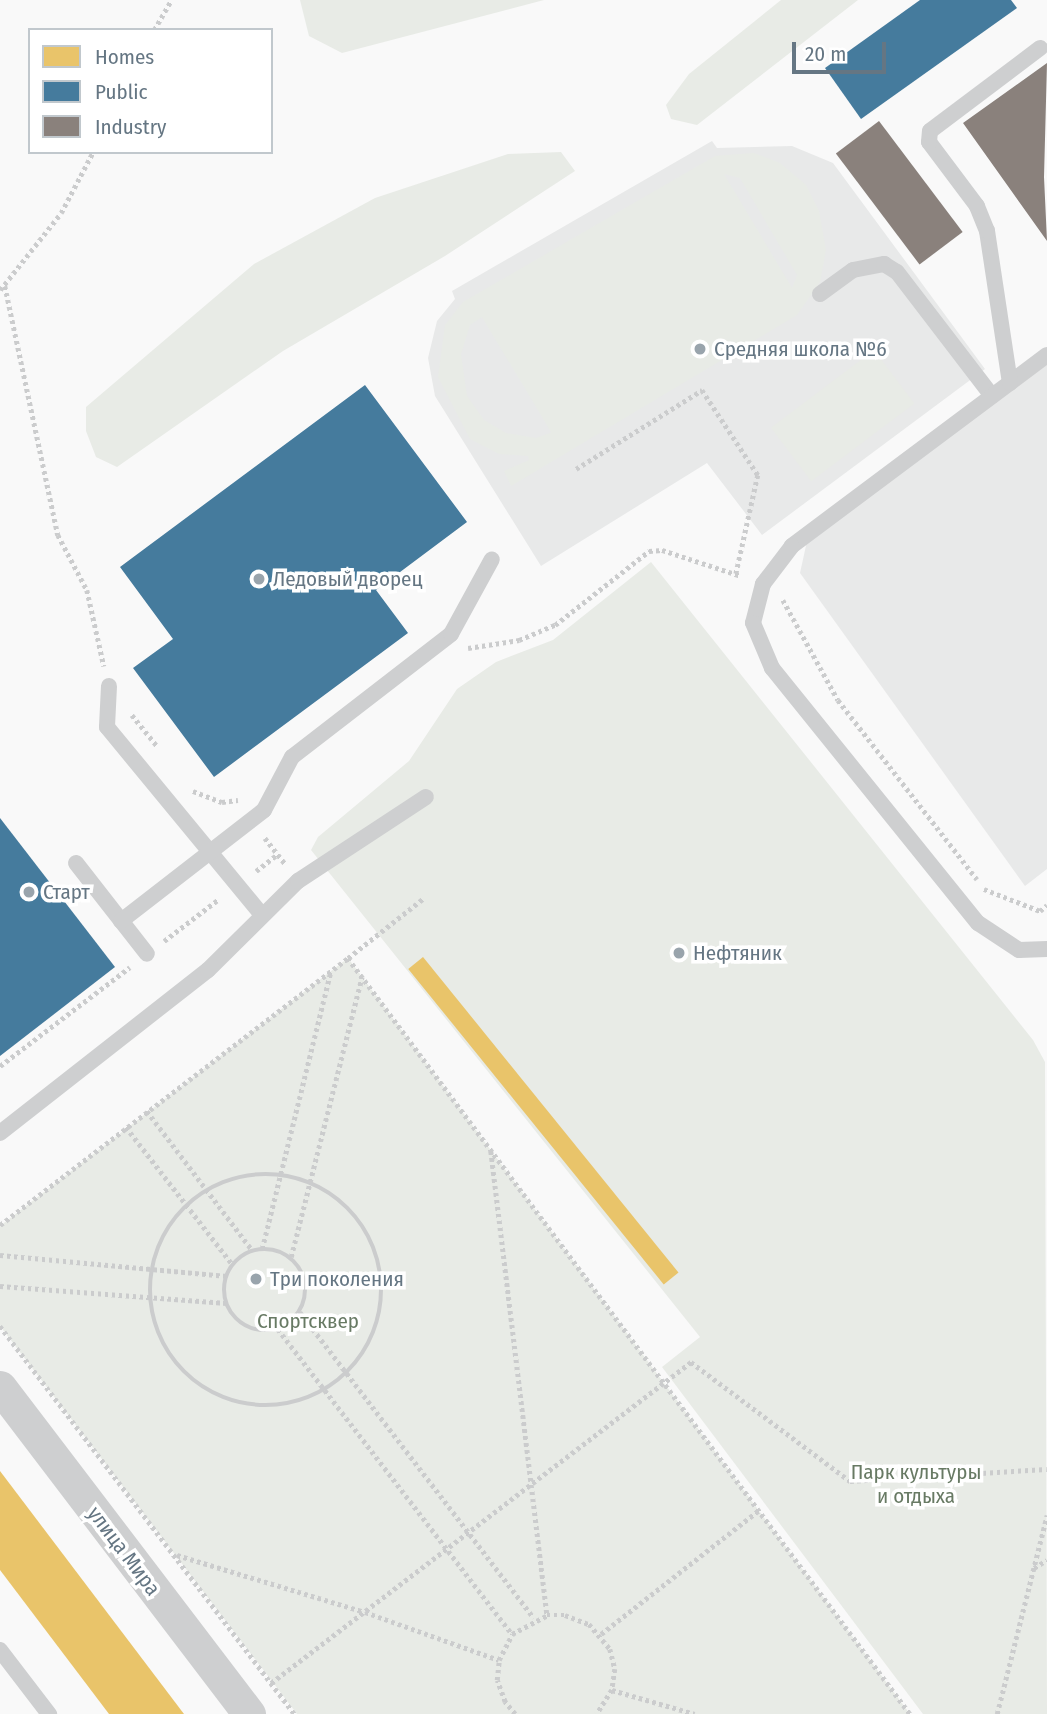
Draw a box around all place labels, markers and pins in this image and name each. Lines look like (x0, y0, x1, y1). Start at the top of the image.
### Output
place label: Средняя школа №6 (714, 336, 887, 362)
marker: Средняя школа №6 (692, 341, 708, 357)
place label: Ледовый дворец (273, 566, 423, 592)
marker: Ледовый дворец (251, 571, 267, 587)
place label: Старт (43, 879, 90, 905)
marker: Старт (21, 884, 37, 900)
place label: Нефтяник (693, 940, 782, 966)
marker: Нефтяник (671, 945, 687, 961)
place label: Три поколения (270, 1266, 404, 1292)
marker: Три поколения (248, 1271, 264, 1287)

